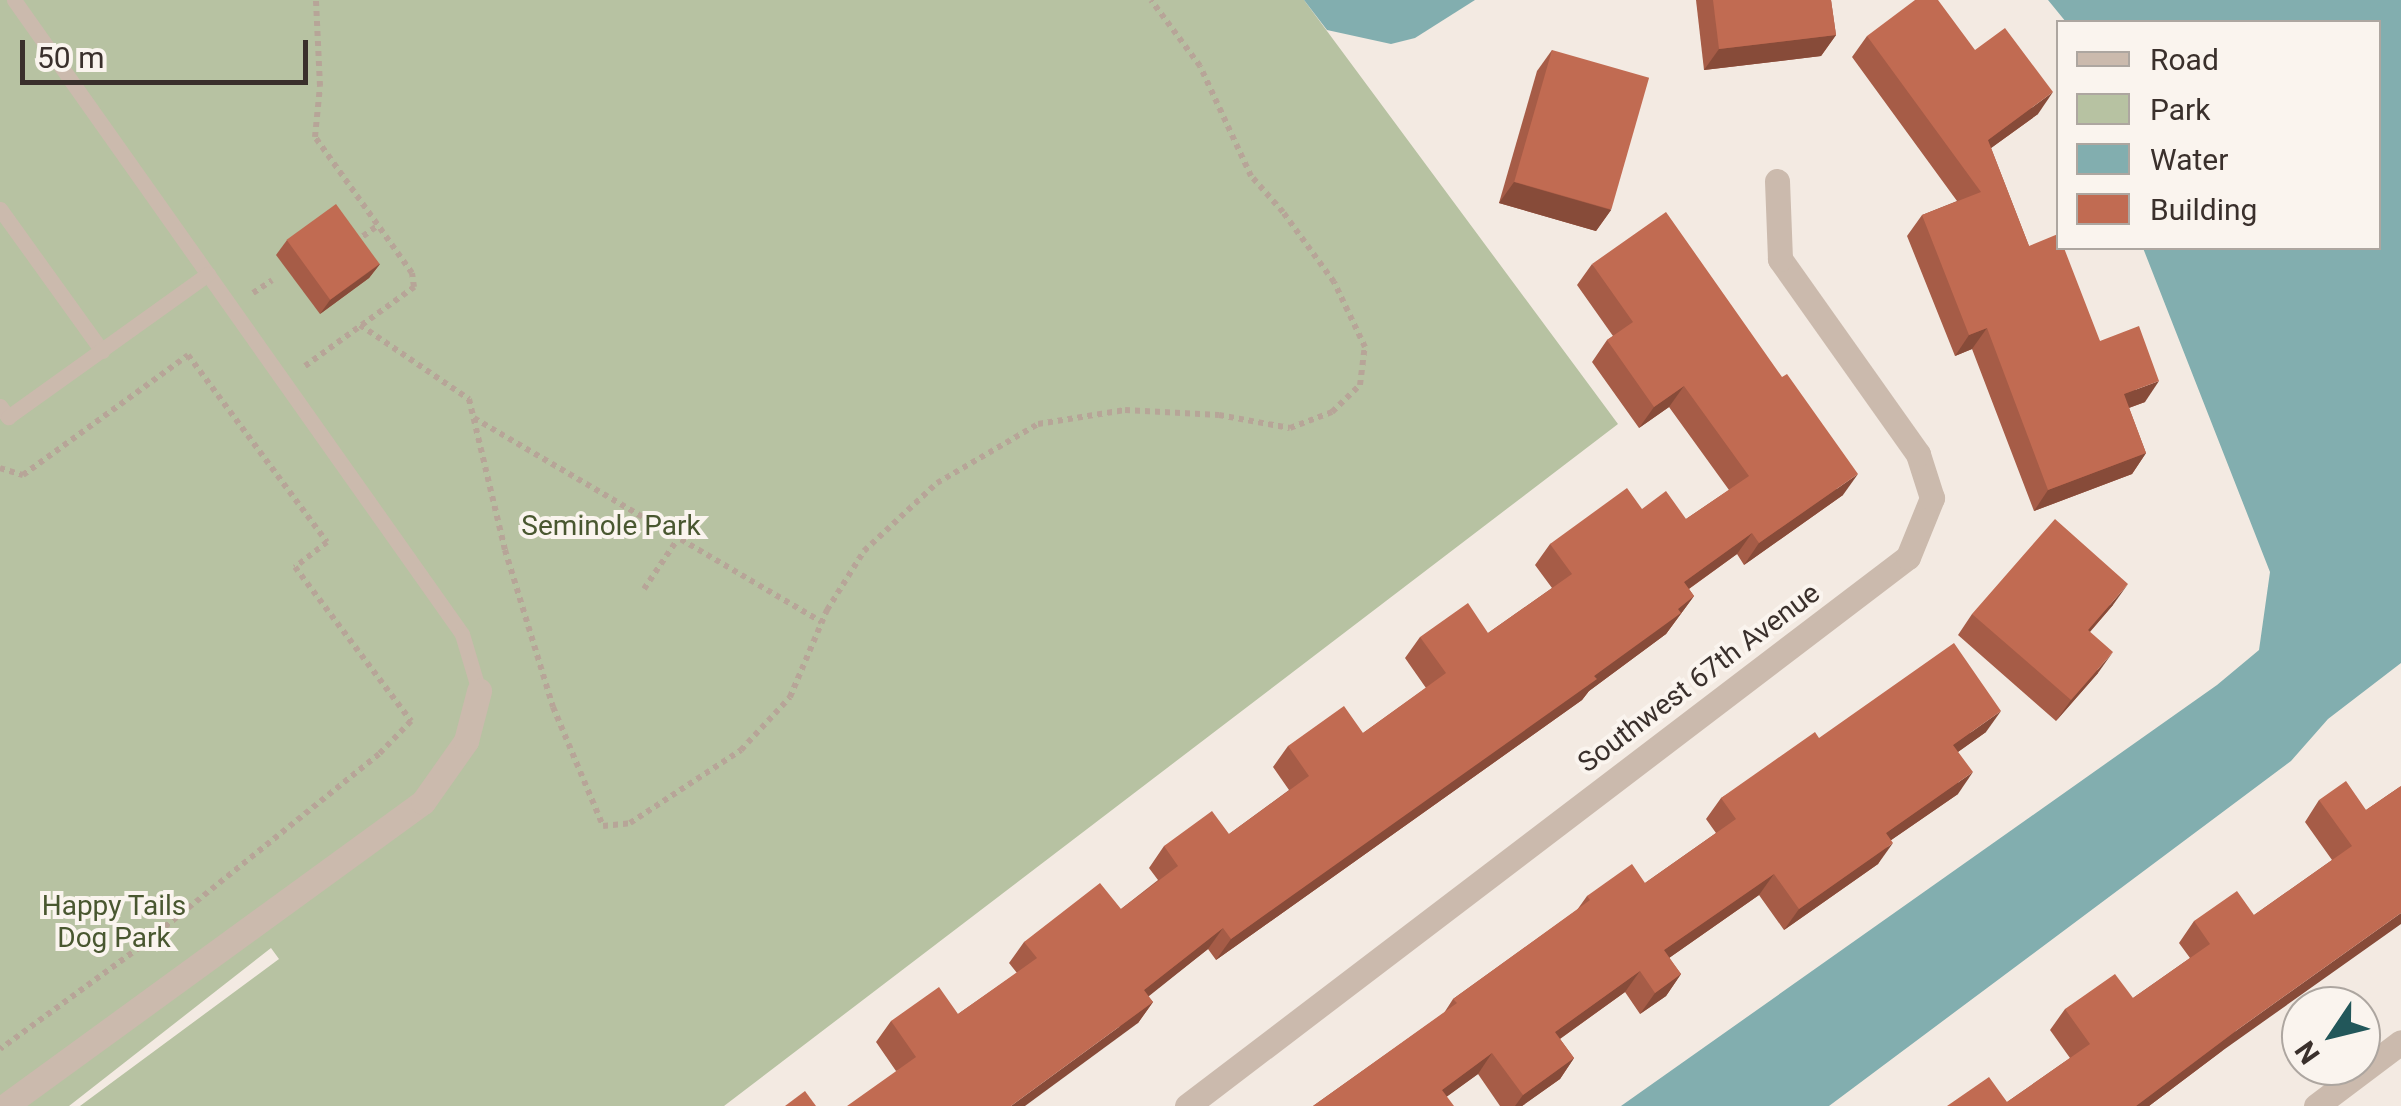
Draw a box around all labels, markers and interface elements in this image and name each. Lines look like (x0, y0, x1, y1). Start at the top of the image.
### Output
scale bar (25, 20, 312, 82)
legend (2056, 20, 2381, 250)
text: 50 m (37, 40, 104, 75)
text: Road (2150, 42, 2219, 77)
text: Park (2150, 92, 2210, 127)
text: Water (2150, 142, 2228, 177)
text: Building (2150, 192, 2257, 227)
park label: Seminole Park (521, 509, 701, 543)
street label: Southwest 67th Avenue (1572, 576, 1826, 780)
park label: Happy Tails Dog Park (41, 889, 187, 955)
north arrow (2281, 986, 2381, 1086)
text: N (2288, 1035, 2327, 1070)

